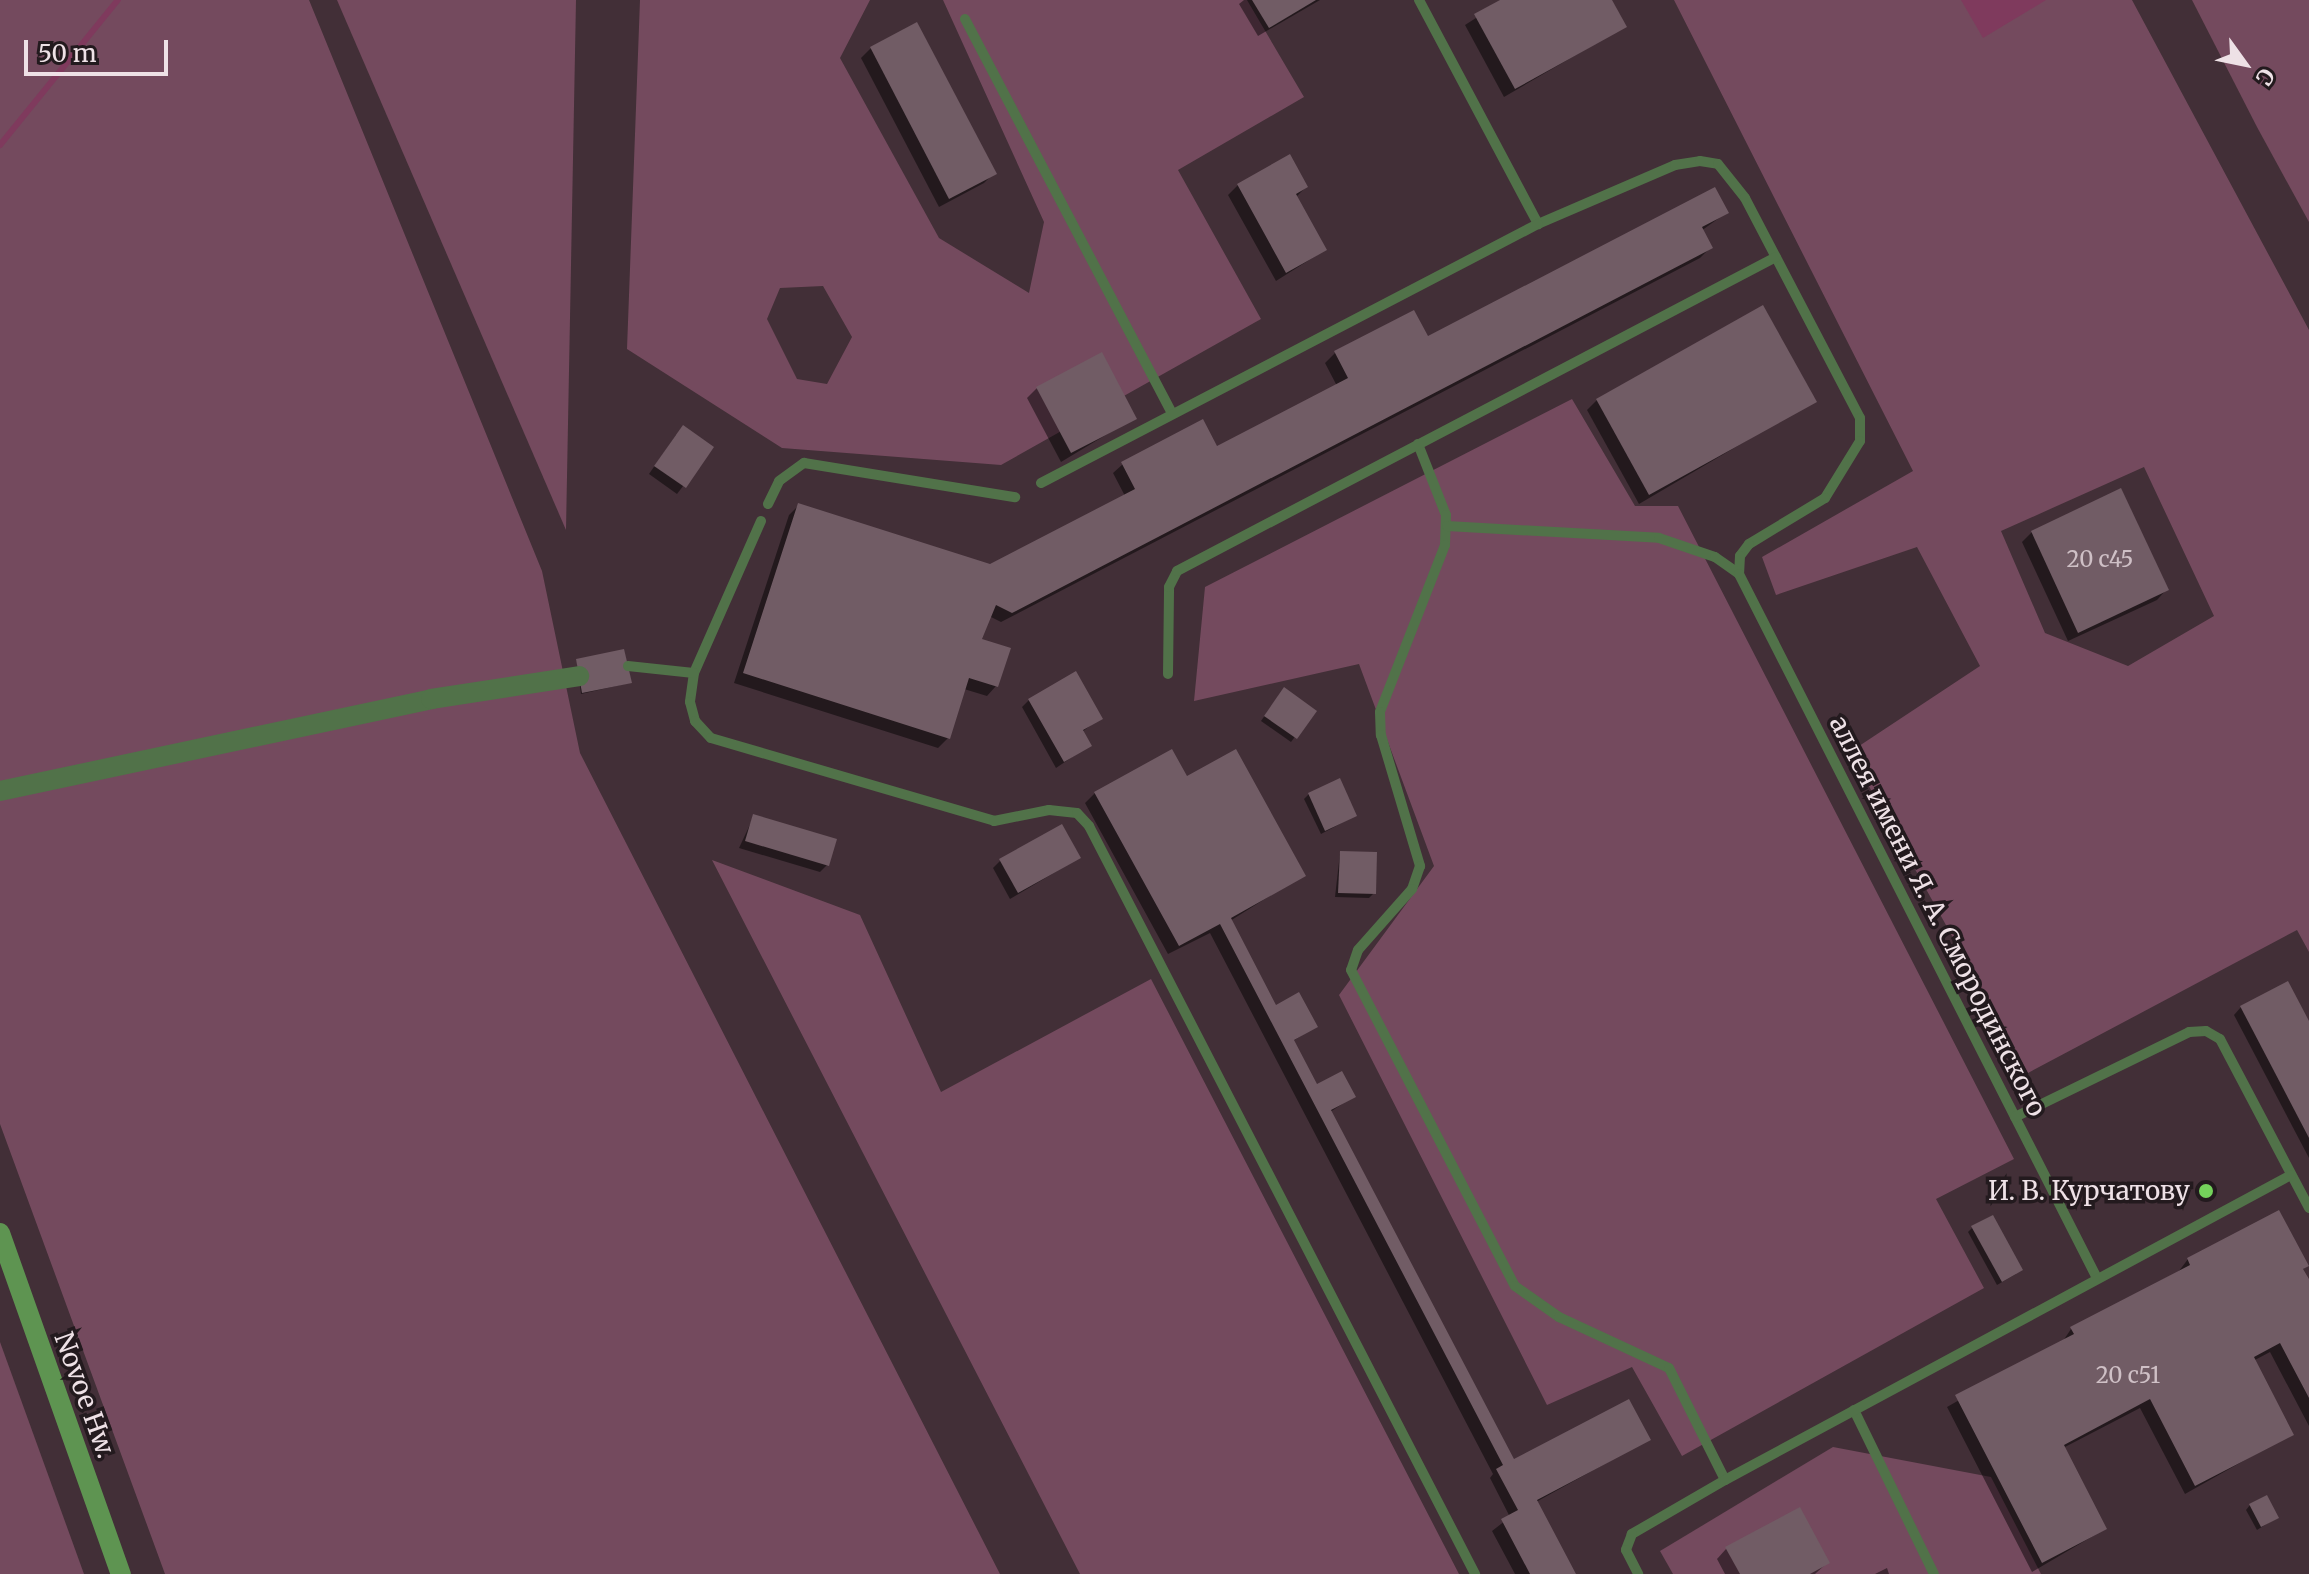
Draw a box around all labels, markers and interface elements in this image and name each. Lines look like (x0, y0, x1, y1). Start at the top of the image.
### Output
scale bar (28, 24, 172, 74)
north arrow (2205, 24, 2285, 104)
text: 50 m (38, 38, 97, 69)
text: С (2249, 63, 2281, 91)
house number: 20 с45 (2067, 547, 2133, 573)
street label: аллея имени Я. А. Смородинского (1823, 711, 2053, 1121)
place label: И. В. Курчатову (1988, 1175, 2190, 1207)
marker: И. В. Курчатову (2197, 1182, 2215, 1200)
street label: Novoe Hw. (48, 1328, 122, 1462)
house number: 20 с51 (2096, 1363, 2160, 1389)

